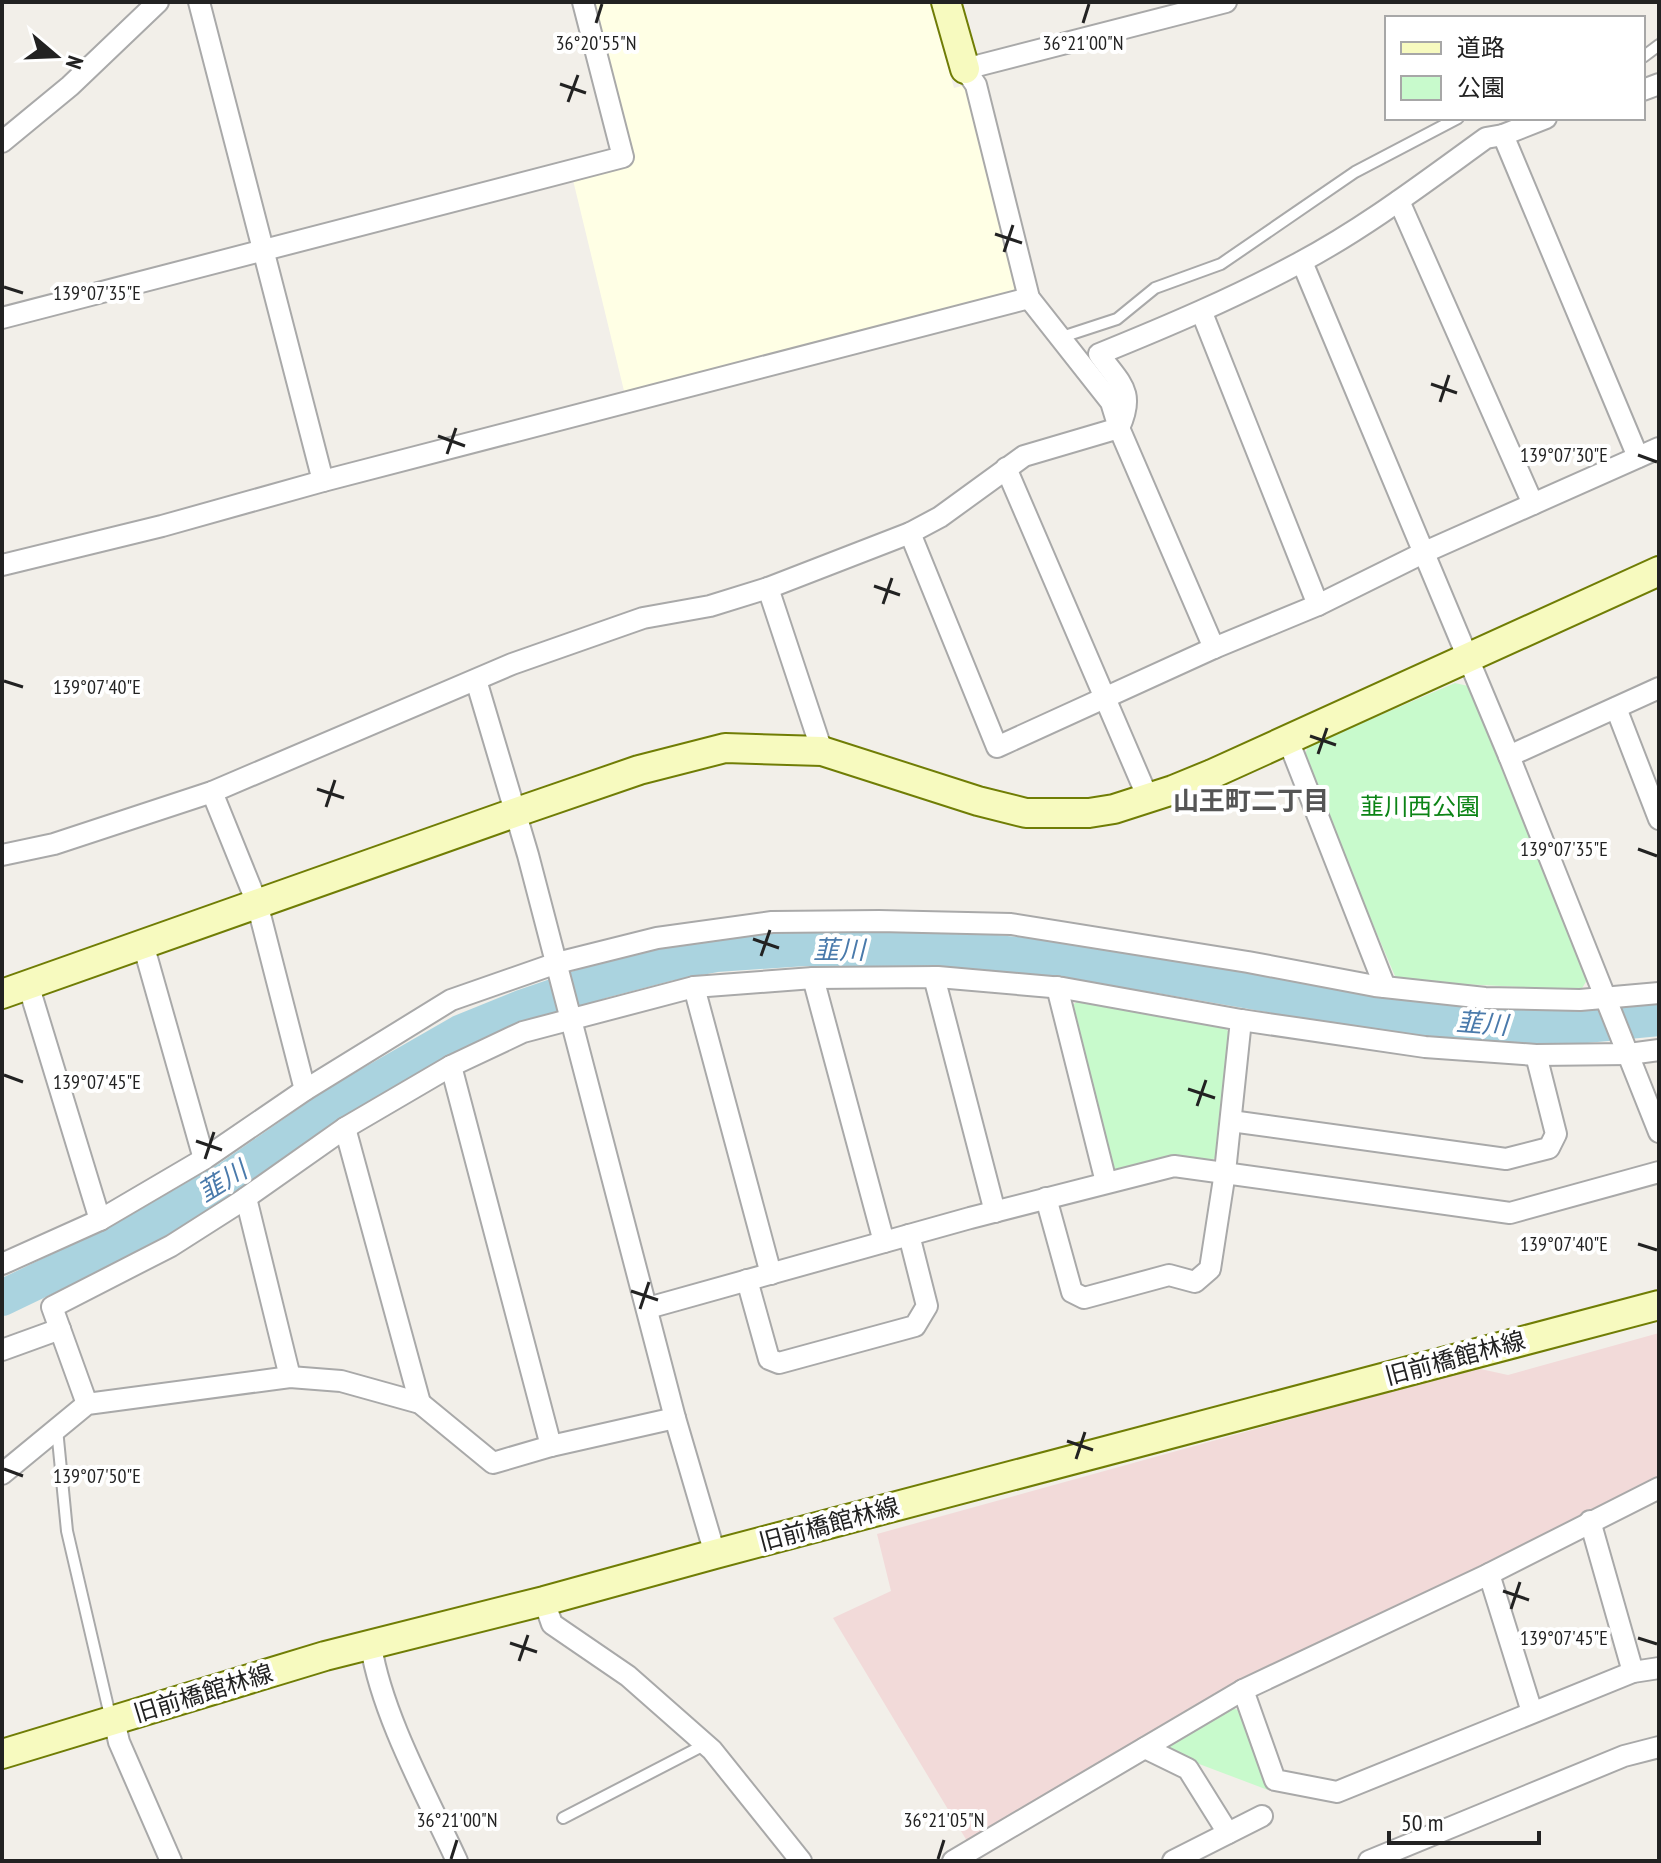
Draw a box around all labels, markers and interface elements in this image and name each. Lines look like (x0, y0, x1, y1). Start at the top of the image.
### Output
north arrow (16, 16, 96, 96)
legend (1385, 16, 1645, 120)
text: 36°20'55"N (556, 30, 636, 56)
text: 36°21'00"N (1043, 30, 1123, 56)
text: 道路 (1457, 32, 1505, 63)
text: N (60, 52, 90, 73)
text: 公園 (1457, 72, 1505, 103)
text: 139°07'35"E (53, 280, 141, 306)
text: 139°07'30"E (1520, 442, 1608, 468)
text: 139°07'40"E (53, 674, 141, 700)
district label: 山王町二丁目 (1173, 784, 1329, 817)
park label: 韮川西公園 (1360, 791, 1480, 822)
text: 139°07'35"E (1520, 836, 1608, 862)
water label: 韮川 (813, 933, 868, 966)
water label: 韮川 (1455, 1005, 1512, 1041)
text: 139°07'45"E (53, 1069, 141, 1095)
water label: 韮川 (191, 1152, 255, 1209)
text: 139°07'40"E (1520, 1231, 1608, 1257)
street label: 旧前橋館林線 (1381, 1324, 1529, 1392)
text: 139°07'50"E (53, 1463, 141, 1489)
street label: 旧前橋館林線 (755, 1490, 903, 1558)
text: 139°07'45"E (1520, 1625, 1608, 1651)
street label: 旧前橋館林線 (130, 1657, 276, 1729)
scale bar (1389, 1795, 1539, 1845)
text: 36°21'00"N (417, 1807, 497, 1833)
text: 36°21'05"N (904, 1807, 984, 1833)
text: 50 m (1401, 1807, 1443, 1838)

